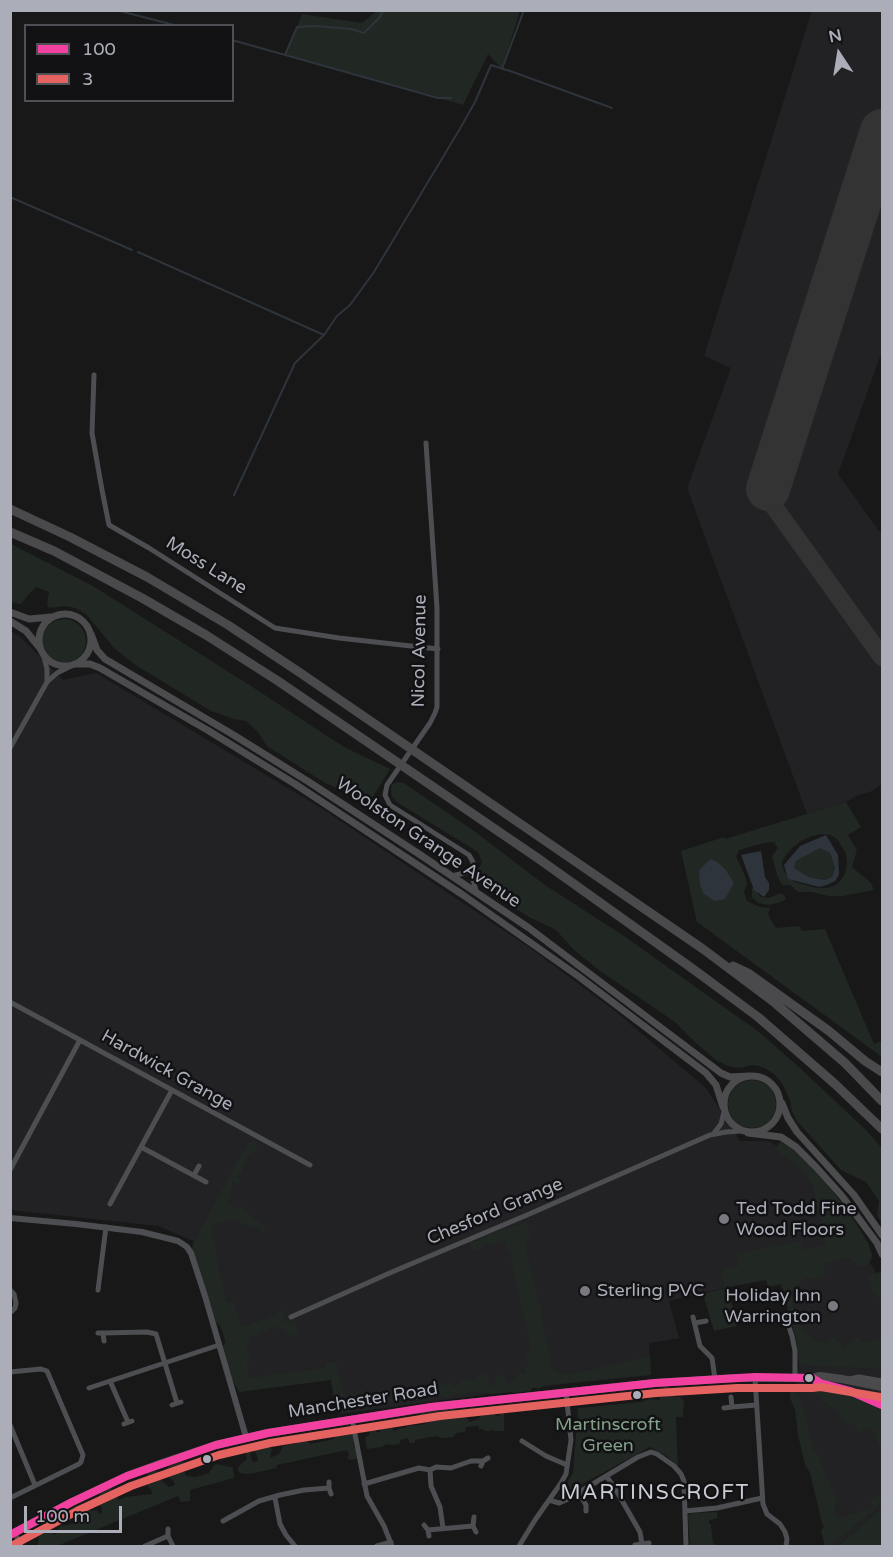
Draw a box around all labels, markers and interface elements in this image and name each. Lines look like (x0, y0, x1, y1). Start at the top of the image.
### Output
legend (24, 24, 234, 102)
north arrow (809, 24, 869, 84)
text: N (827, 25, 844, 48)
text: 100 (82, 38, 116, 60)
text: 3 (82, 68, 93, 90)
street label: Moss Lane (161, 533, 251, 599)
street label: Nicol Avenue (408, 594, 432, 708)
street label: Woolston Grange Avenue (332, 773, 524, 913)
street label: Hardwick Grange (97, 1026, 237, 1116)
street label: Chesford Grange (424, 1174, 566, 1250)
place label: Ted Todd Fine Wood Floors (736, 1198, 857, 1240)
marker: Ted Todd Fine Wood Floors (717, 1212, 731, 1226)
place label: Sterling PVC (597, 1280, 704, 1302)
marker: Sterling PVC (578, 1284, 592, 1298)
place label: Holiday Inn Warrington (724, 1285, 821, 1328)
marker: Holiday Inn Warrington (826, 1299, 840, 1313)
unlabelled marker (803, 1372, 815, 1384)
street label: Manchester Road (286, 1378, 440, 1424)
unlabelled marker (631, 1389, 643, 1401)
park label: Martinscroft Green (555, 1414, 661, 1456)
unlabelled marker (201, 1453, 213, 1465)
district label: MARTINSCROFT (560, 1480, 750, 1506)
scale bar (27, 1494, 124, 1532)
text: 100 m (35, 1505, 90, 1527)

